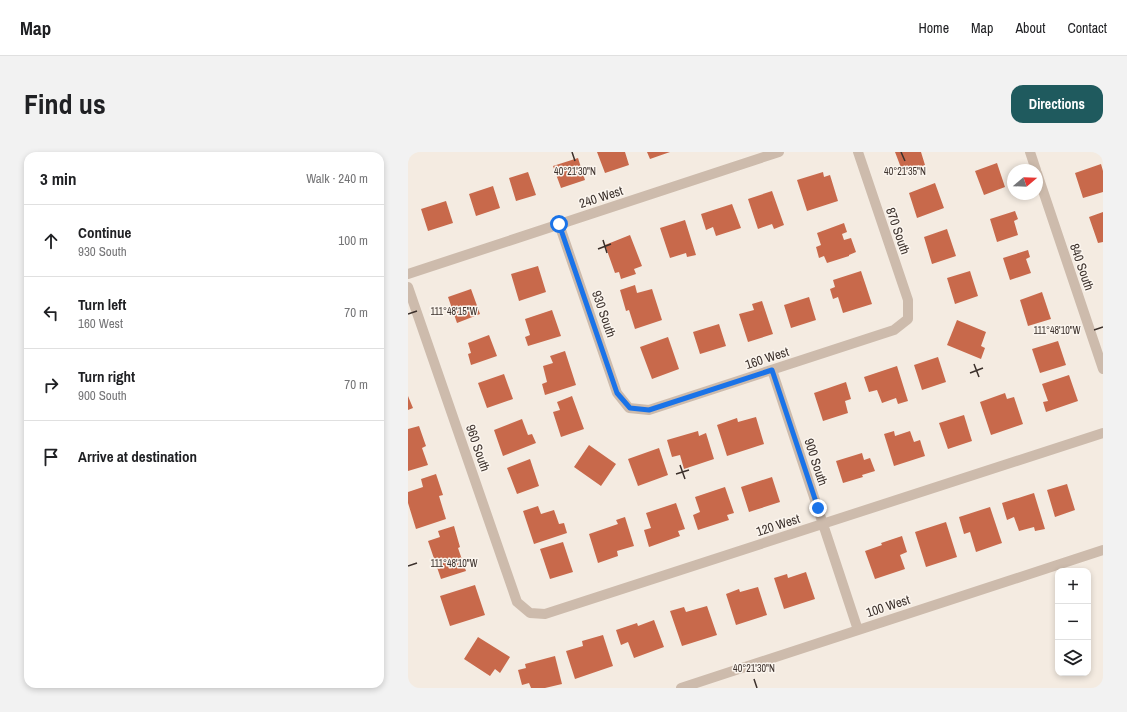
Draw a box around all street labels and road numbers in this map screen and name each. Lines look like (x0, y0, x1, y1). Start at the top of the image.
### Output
street label: 240 West (577, 182, 625, 212)
street label: 870 South (882, 205, 914, 257)
street label: 840 South (1066, 241, 1098, 293)
street label: 930 South (588, 288, 620, 340)
street label: 160 West (743, 343, 791, 373)
street label: 960 South (462, 422, 494, 474)
street label: 900 South (800, 436, 832, 488)
street label: 120 West (754, 510, 802, 540)
street label: 100 West (864, 591, 912, 621)

